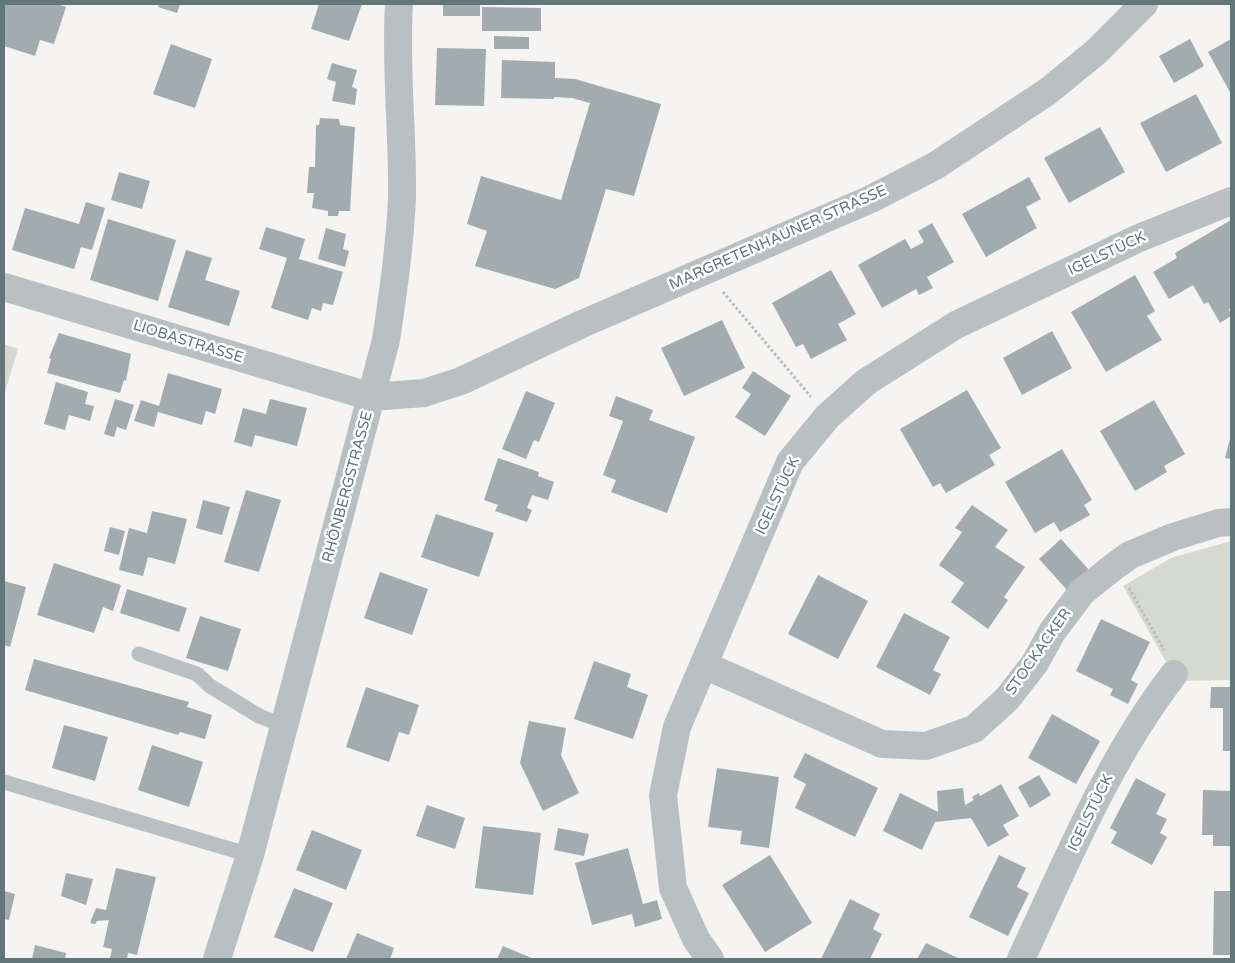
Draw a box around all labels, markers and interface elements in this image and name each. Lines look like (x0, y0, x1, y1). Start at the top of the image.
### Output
street label: MARGRETENHAUNER STRASSE (666, 182, 890, 294)
street label: IGELSTÜCK (1065, 228, 1149, 280)
street label: LIOBASTRASSE (131, 317, 245, 367)
street label: RHÖNBERGSTRASSE (319, 409, 377, 565)
street label: IGELSTÜCK (752, 454, 804, 538)
street label: STOCKACKER (1003, 605, 1075, 699)
street label: IGELSTÜCK (1065, 772, 1117, 854)

